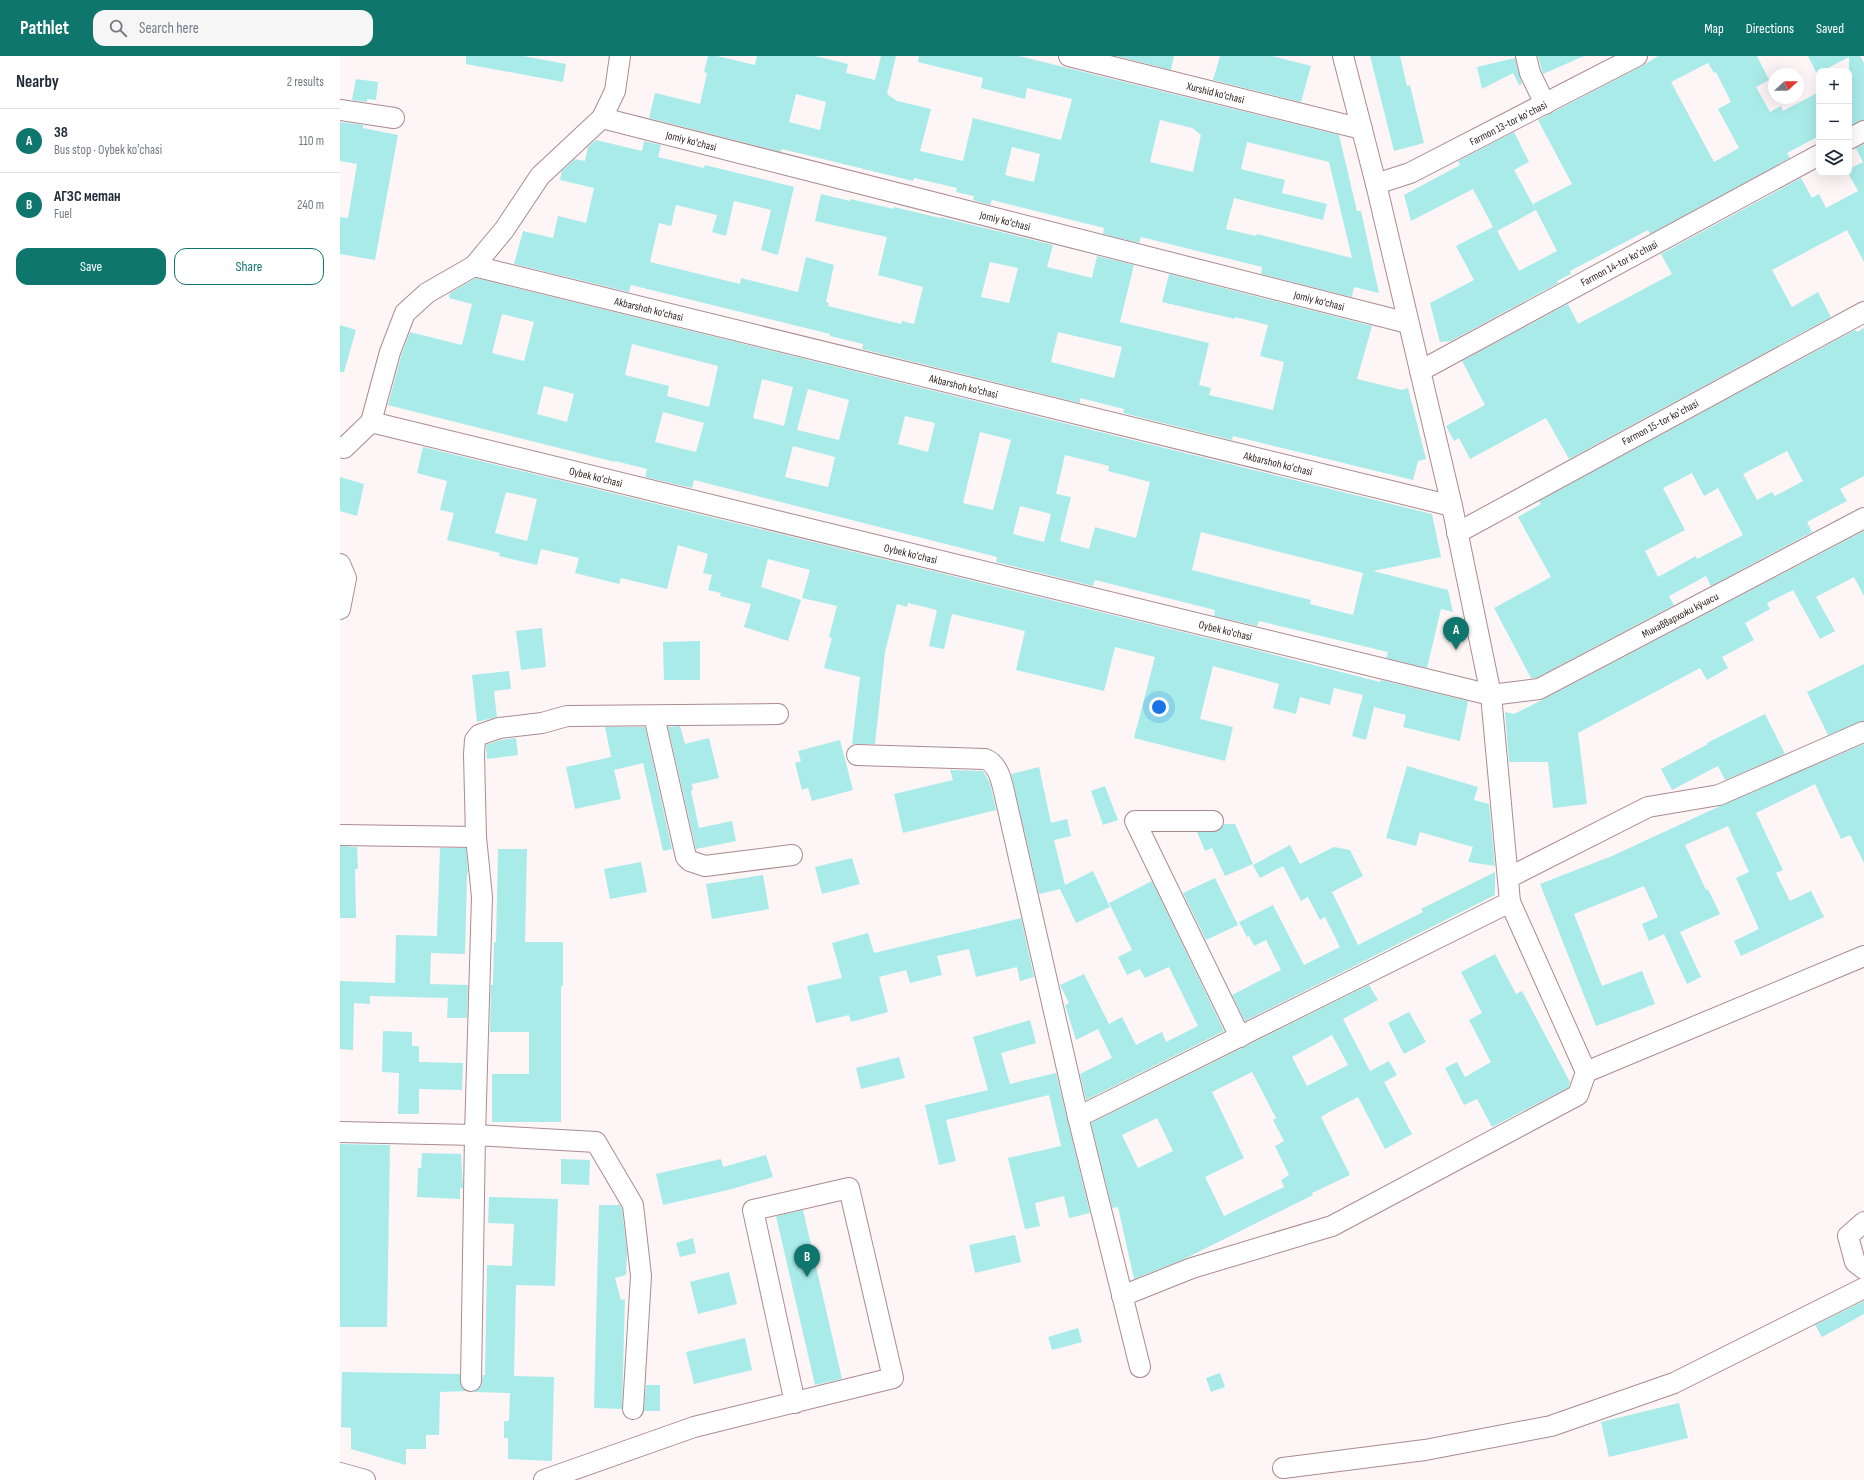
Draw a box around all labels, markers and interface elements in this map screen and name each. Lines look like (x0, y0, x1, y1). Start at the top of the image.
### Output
search box (93, 10, 373, 46)
text: Pathlet (20, 17, 69, 40)
icon: search (107, 17, 129, 39)
text: Search here (139, 19, 199, 38)
text: Map (1704, 20, 1724, 37)
text: Directions (1746, 20, 1794, 37)
text: Saved (1816, 20, 1844, 37)
north arrow (1768, 68, 1804, 104)
map controls (1816, 68, 1852, 176)
button: + (1816, 68, 1852, 104)
text: Nearby (16, 72, 59, 92)
text: 2 results (287, 74, 324, 90)
street label: Xurshid ko'chasi (1184, 79, 1246, 106)
street label: Farmon 13-tor koʻchasi (1467, 98, 1549, 149)
button: − (1816, 104, 1852, 140)
text: 38 (54, 123, 68, 142)
street label: Jomiy ko'chasi (663, 128, 718, 154)
text: A (26, 133, 32, 149)
text: 110 m (299, 133, 324, 149)
button: layers (1816, 140, 1852, 176)
text: Bus stop · Oybek ko'chasi (54, 142, 162, 158)
text: АГЗС метан (54, 187, 121, 206)
text: B (26, 197, 32, 213)
text: 240 m (297, 197, 324, 213)
text: Fuel (54, 206, 72, 222)
street label: Jomiy ko'chasi (977, 208, 1032, 234)
street label: Farmon 14-tor koʻchasi (1579, 238, 1660, 289)
button: Save (16, 248, 166, 285)
button: Share (174, 248, 324, 285)
street label: Jomiy ko'chasi (1291, 288, 1346, 314)
street label: Akbarshoh ko'chasi (612, 294, 684, 324)
street label: Akbarshoh ko'chasi (927, 372, 999, 401)
street label: Farmon 15-tor koʻchasi (1620, 397, 1701, 448)
street label: Akbarshoh ko'chasi (1241, 449, 1314, 479)
street label: Oybek ko'chasi (568, 465, 624, 490)
street label: Oybek ko'chasi (883, 541, 938, 567)
street label: Минаввархожи кўчаси (1640, 590, 1721, 641)
pin: A (1443, 617, 1469, 650)
street label: Oybek ko'chasi (1197, 618, 1253, 643)
your location (1149, 697, 1169, 717)
pin: B (794, 1244, 820, 1277)

